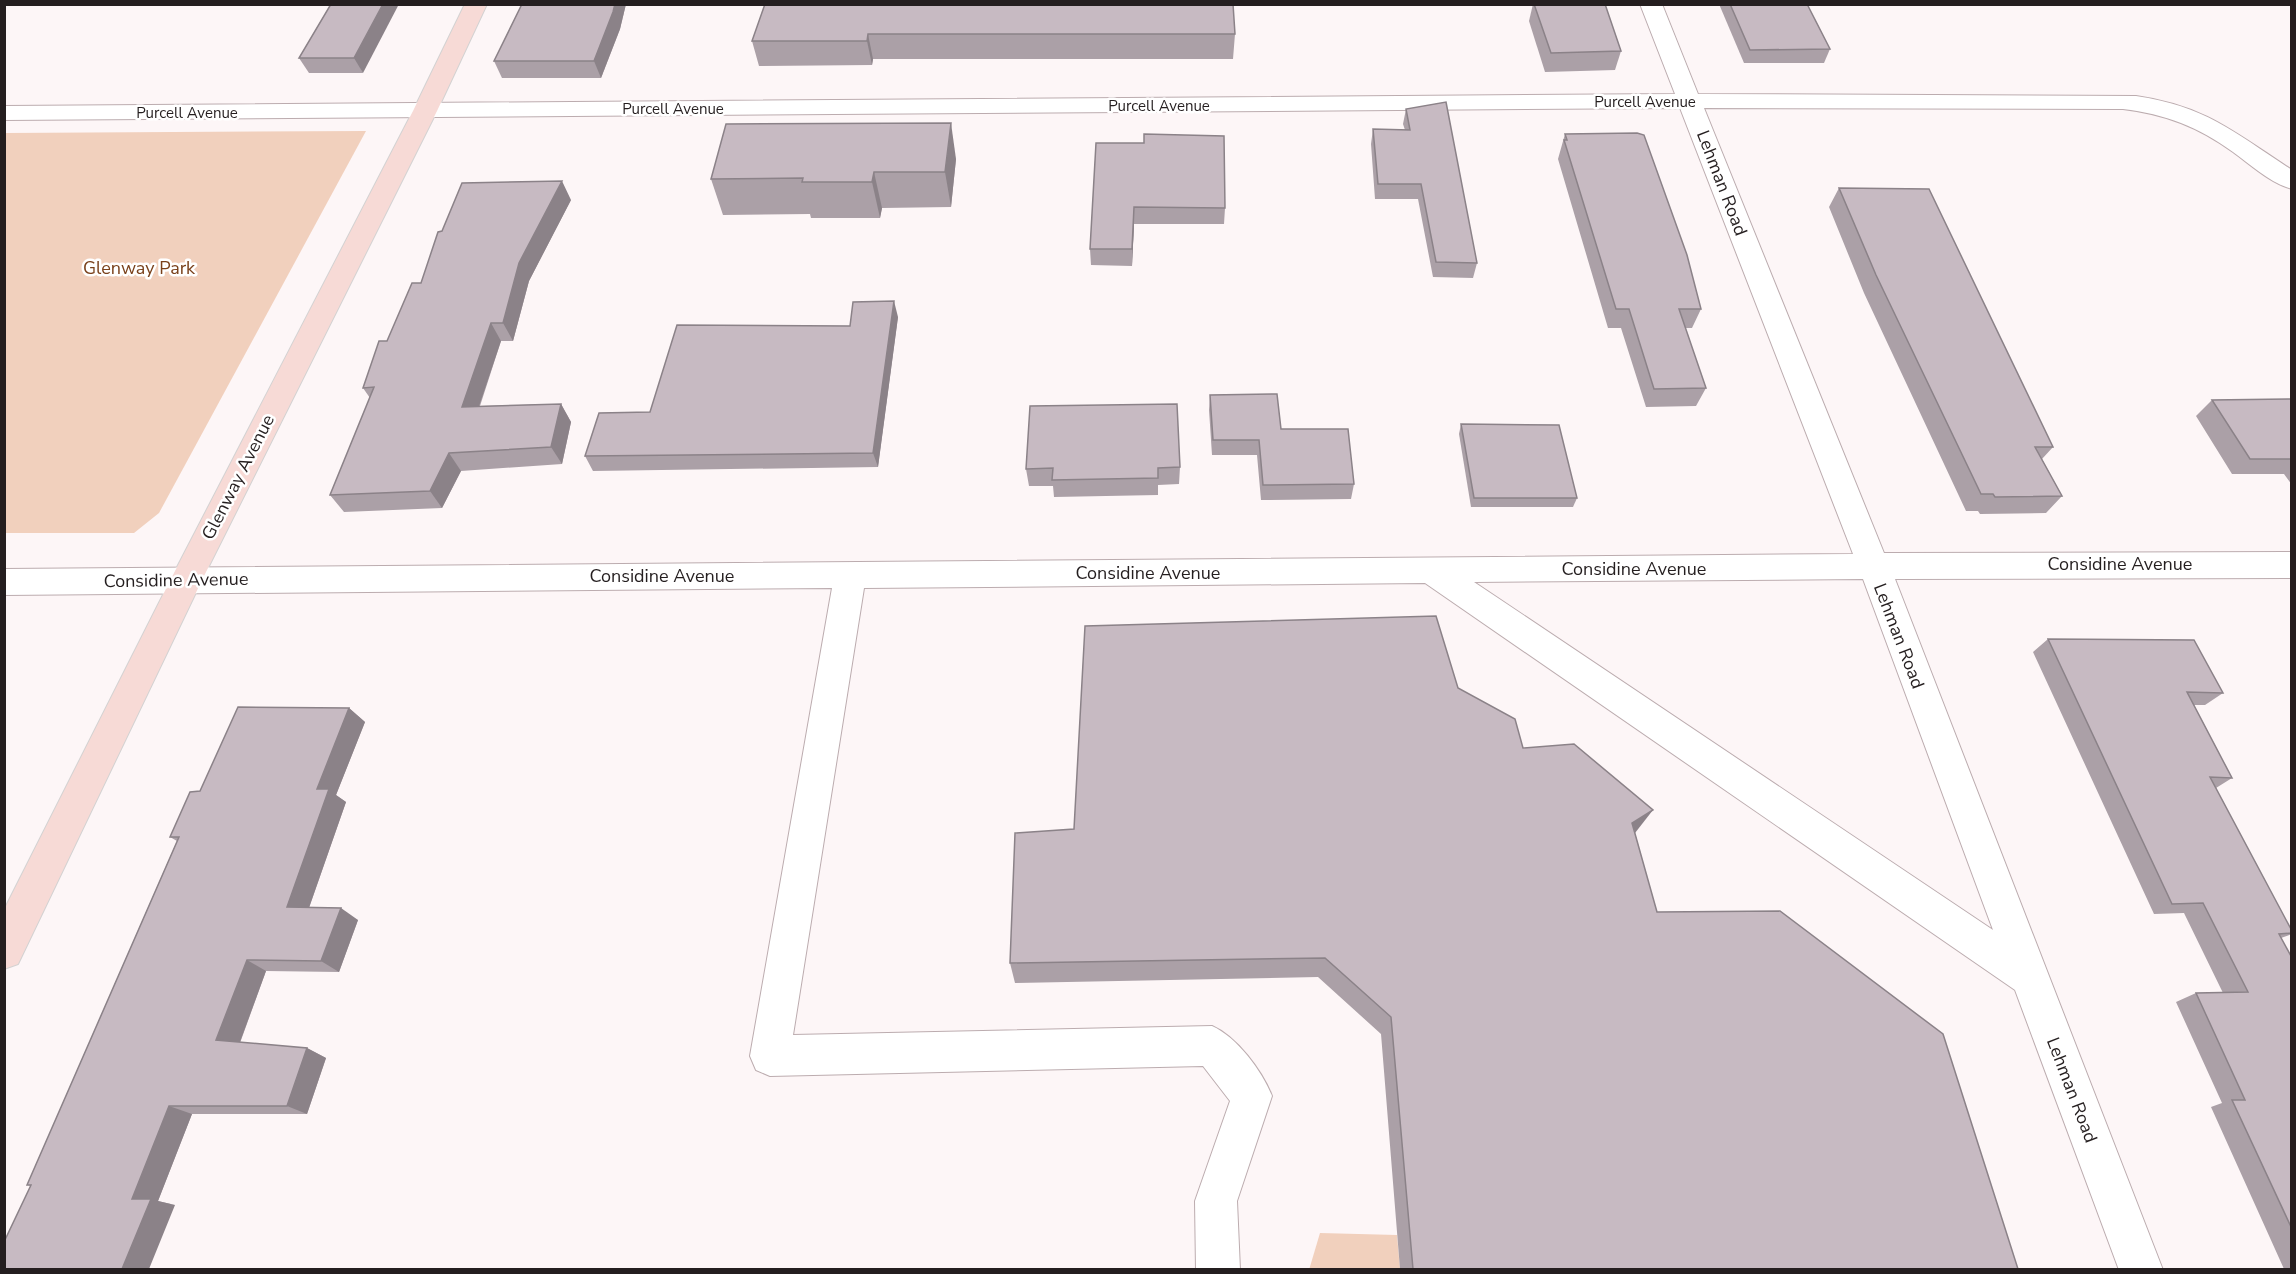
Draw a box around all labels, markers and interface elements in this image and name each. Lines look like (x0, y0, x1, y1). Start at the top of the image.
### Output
street label: Purcell Avenue (1594, 92, 1696, 112)
street label: Purcell Avenue (1108, 96, 1210, 116)
street label: Purcell Avenue (622, 99, 724, 119)
street label: Purcell Avenue (136, 103, 238, 123)
street label: Lehman Road (1691, 127, 1753, 239)
park label: Glenway Park (83, 256, 196, 280)
street label: Glenway Avenue (196, 410, 280, 544)
street label: Considine Avenue (2048, 552, 2192, 576)
street label: Considine Avenue (1562, 557, 1706, 581)
street label: Considine Avenue (1076, 561, 1220, 585)
street label: Considine Avenue (590, 564, 734, 588)
street label: Considine Avenue (103, 567, 249, 593)
street label: Lehman Road (1868, 580, 1930, 692)
street label: Lehman Road (2041, 1034, 2103, 1146)

